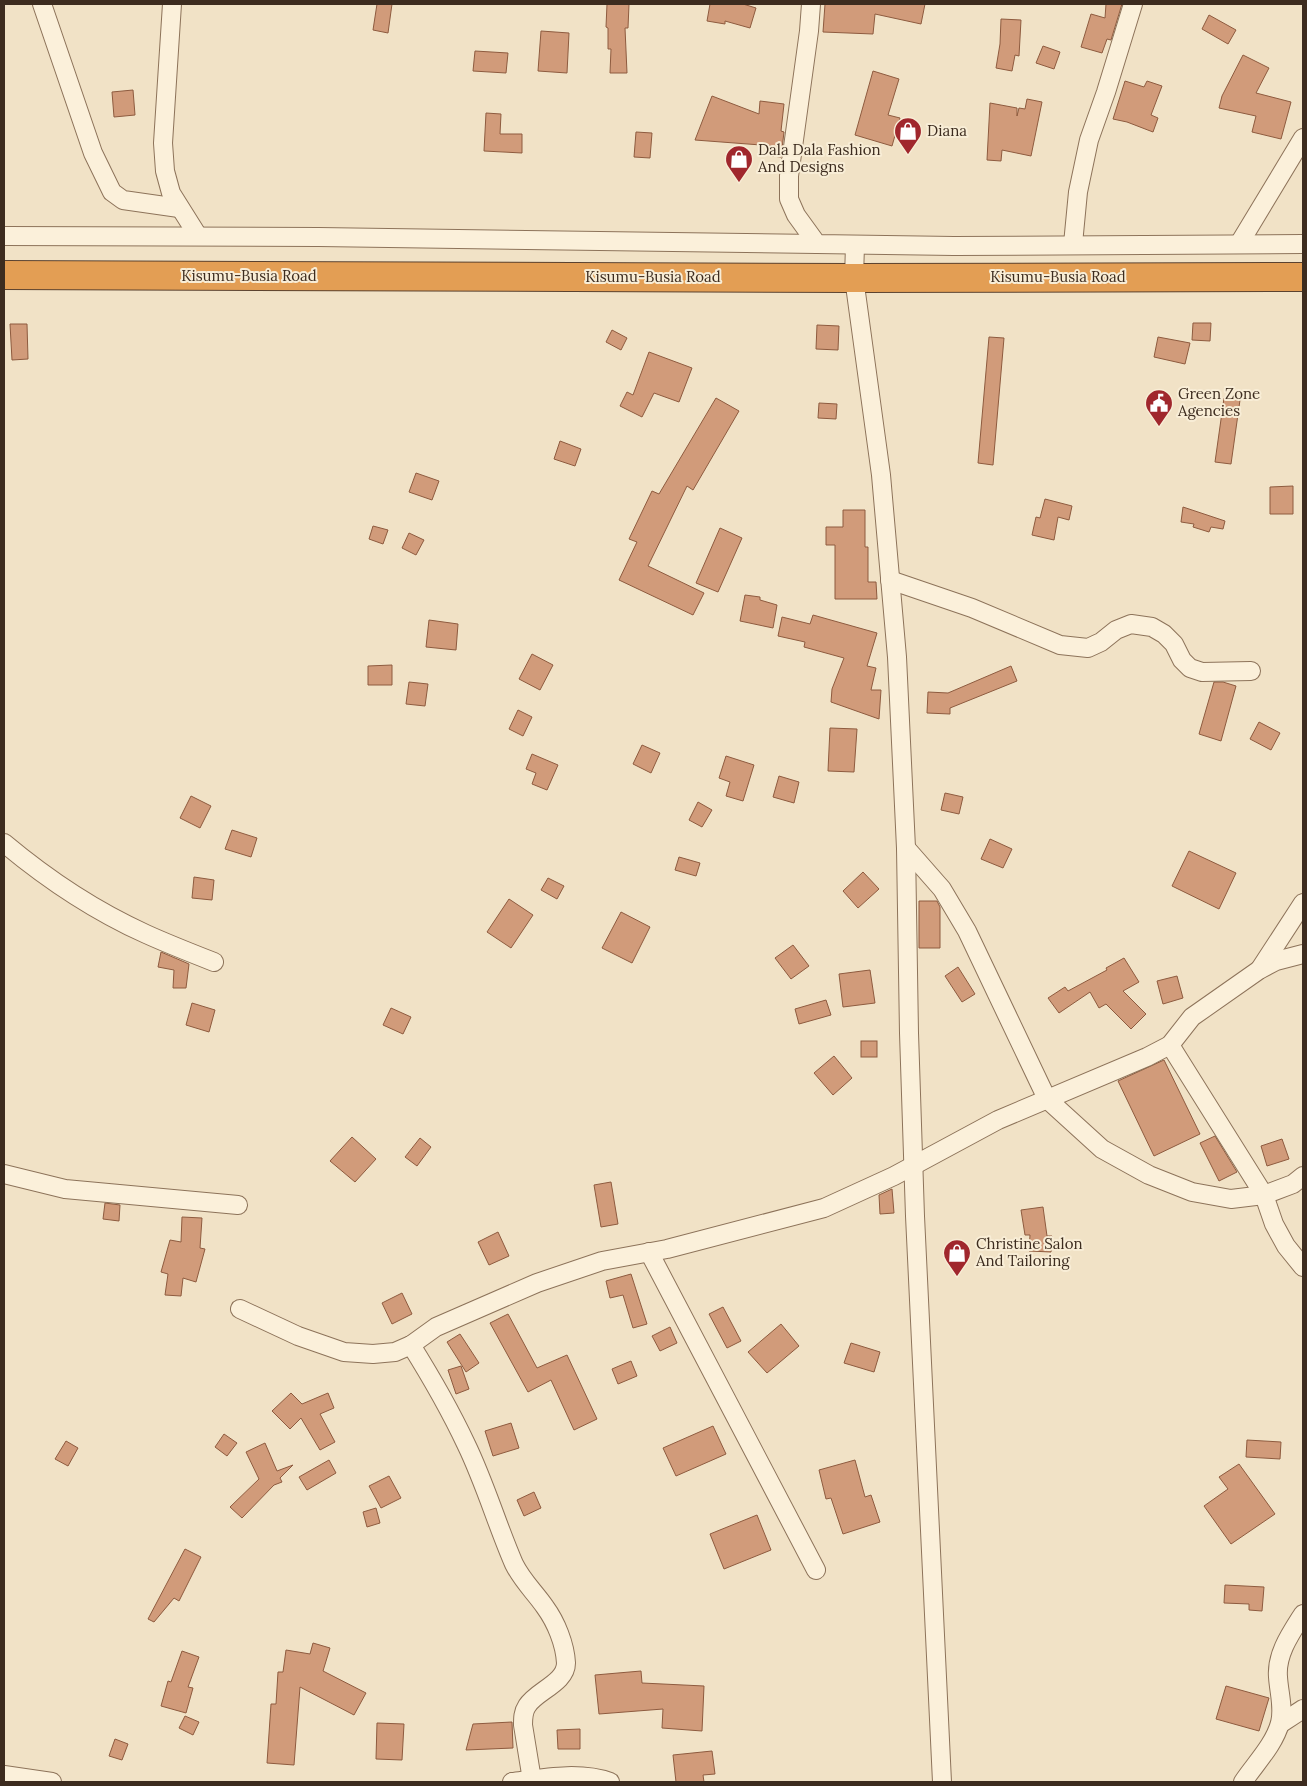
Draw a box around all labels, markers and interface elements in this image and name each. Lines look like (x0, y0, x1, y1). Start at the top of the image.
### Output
shop icon: Diana (893, 116, 923, 155)
place label: Diana (927, 121, 967, 140)
place label: Dala Dala Fashion And Designs (757, 140, 881, 176)
shop icon: Dala Dala Fashion And Designs (724, 144, 754, 183)
street label: Kisumu-Busia Road (181, 266, 317, 285)
street label: Kisumu-Busia Road (585, 267, 721, 286)
street label: Kisumu-Busia Road (990, 267, 1126, 286)
place label: Green Zone Agencies (1177, 384, 1260, 420)
public building icon: Green Zone Agencies (1144, 388, 1174, 427)
place label: Christine Salon And Tailoring (975, 1234, 1083, 1270)
shop icon: Christine Salon And Tailoring (942, 1238, 972, 1277)

